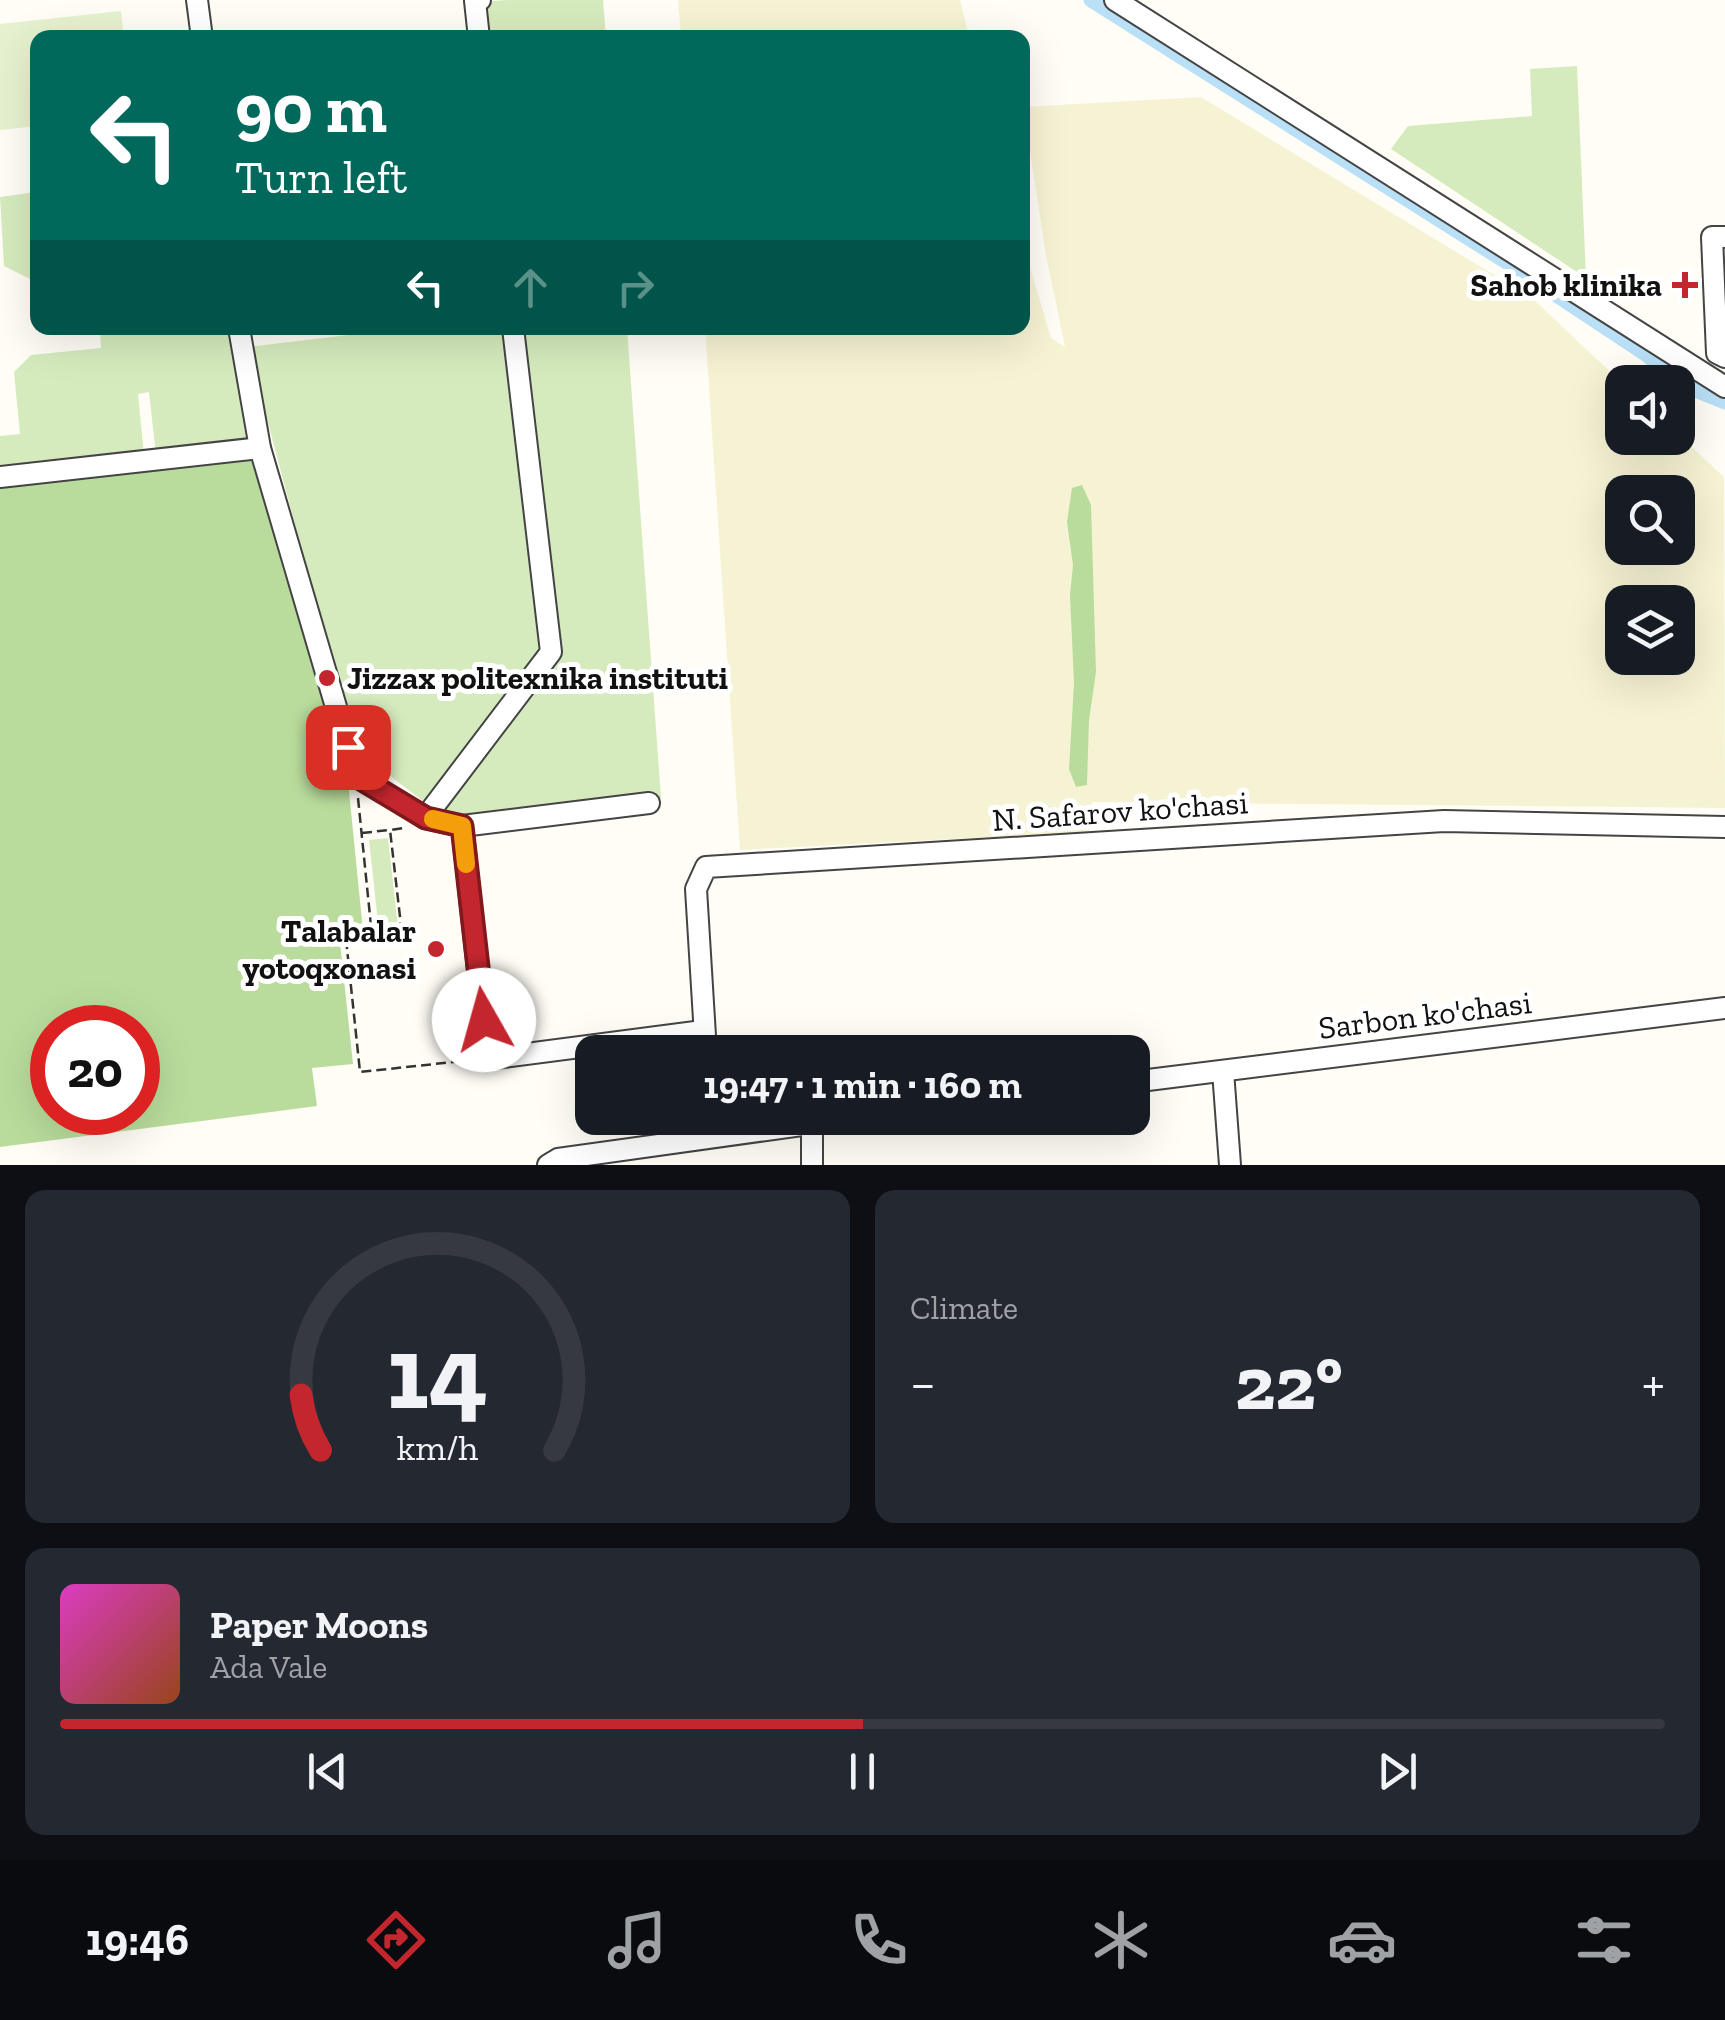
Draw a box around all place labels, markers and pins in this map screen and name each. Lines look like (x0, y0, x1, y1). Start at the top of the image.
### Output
place label: Sahob klinika (1470, 266, 1662, 304)
marker: Sahob klinika (1672, 272, 1698, 298)
place label: Jizzax politexnika instituti (347, 659, 728, 697)
marker: Jizzax politexnika instituti (316, 667, 338, 689)
pin (306, 705, 391, 790)
place label: Talabalar yotoqxonasi (242, 912, 416, 987)
marker: Talabalar yotoqxonasi (425, 938, 447, 960)

